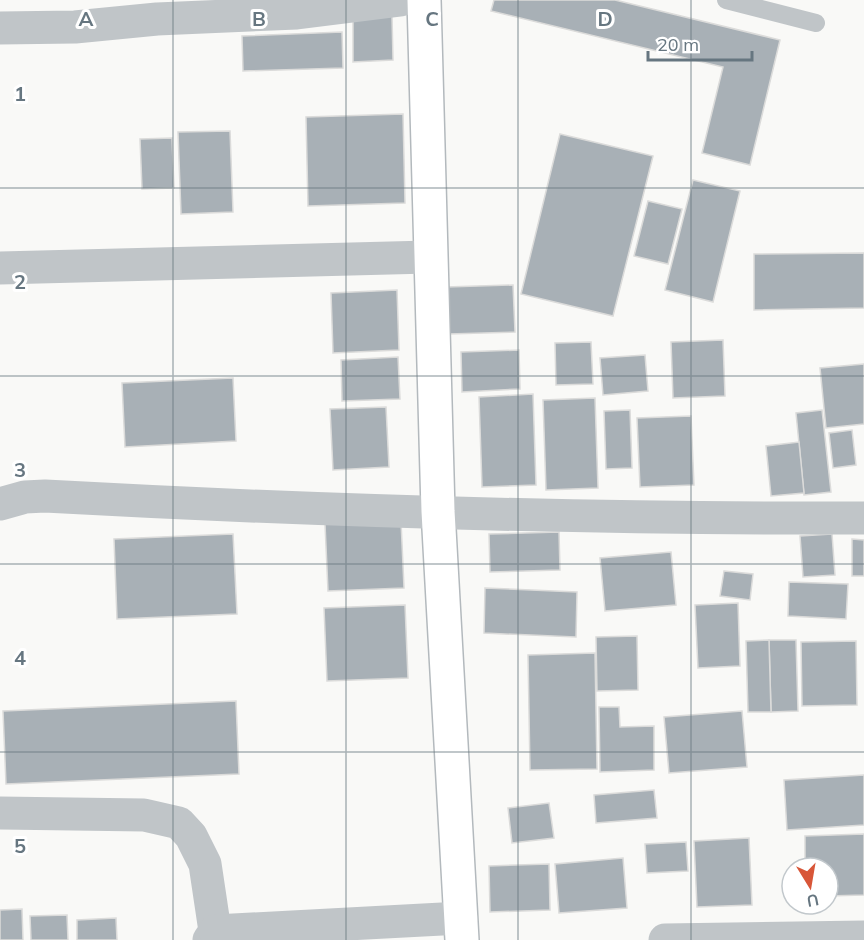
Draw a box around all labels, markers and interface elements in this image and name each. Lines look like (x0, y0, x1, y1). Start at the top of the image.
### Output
text: A (79, 6, 94, 31)
text: B (252, 6, 266, 31)
text: C (425, 6, 439, 31)
text: D (597, 6, 613, 31)
scale bar (648, 24, 752, 62)
text: 20 m (657, 33, 699, 56)
text: 1 (14, 81, 26, 106)
text: 2 (14, 269, 26, 294)
text: 3 (14, 457, 26, 482)
text: 4 (14, 645, 26, 670)
text: 5 (14, 833, 26, 858)
north arrow (780, 856, 840, 916)
text: U (805, 890, 821, 912)

